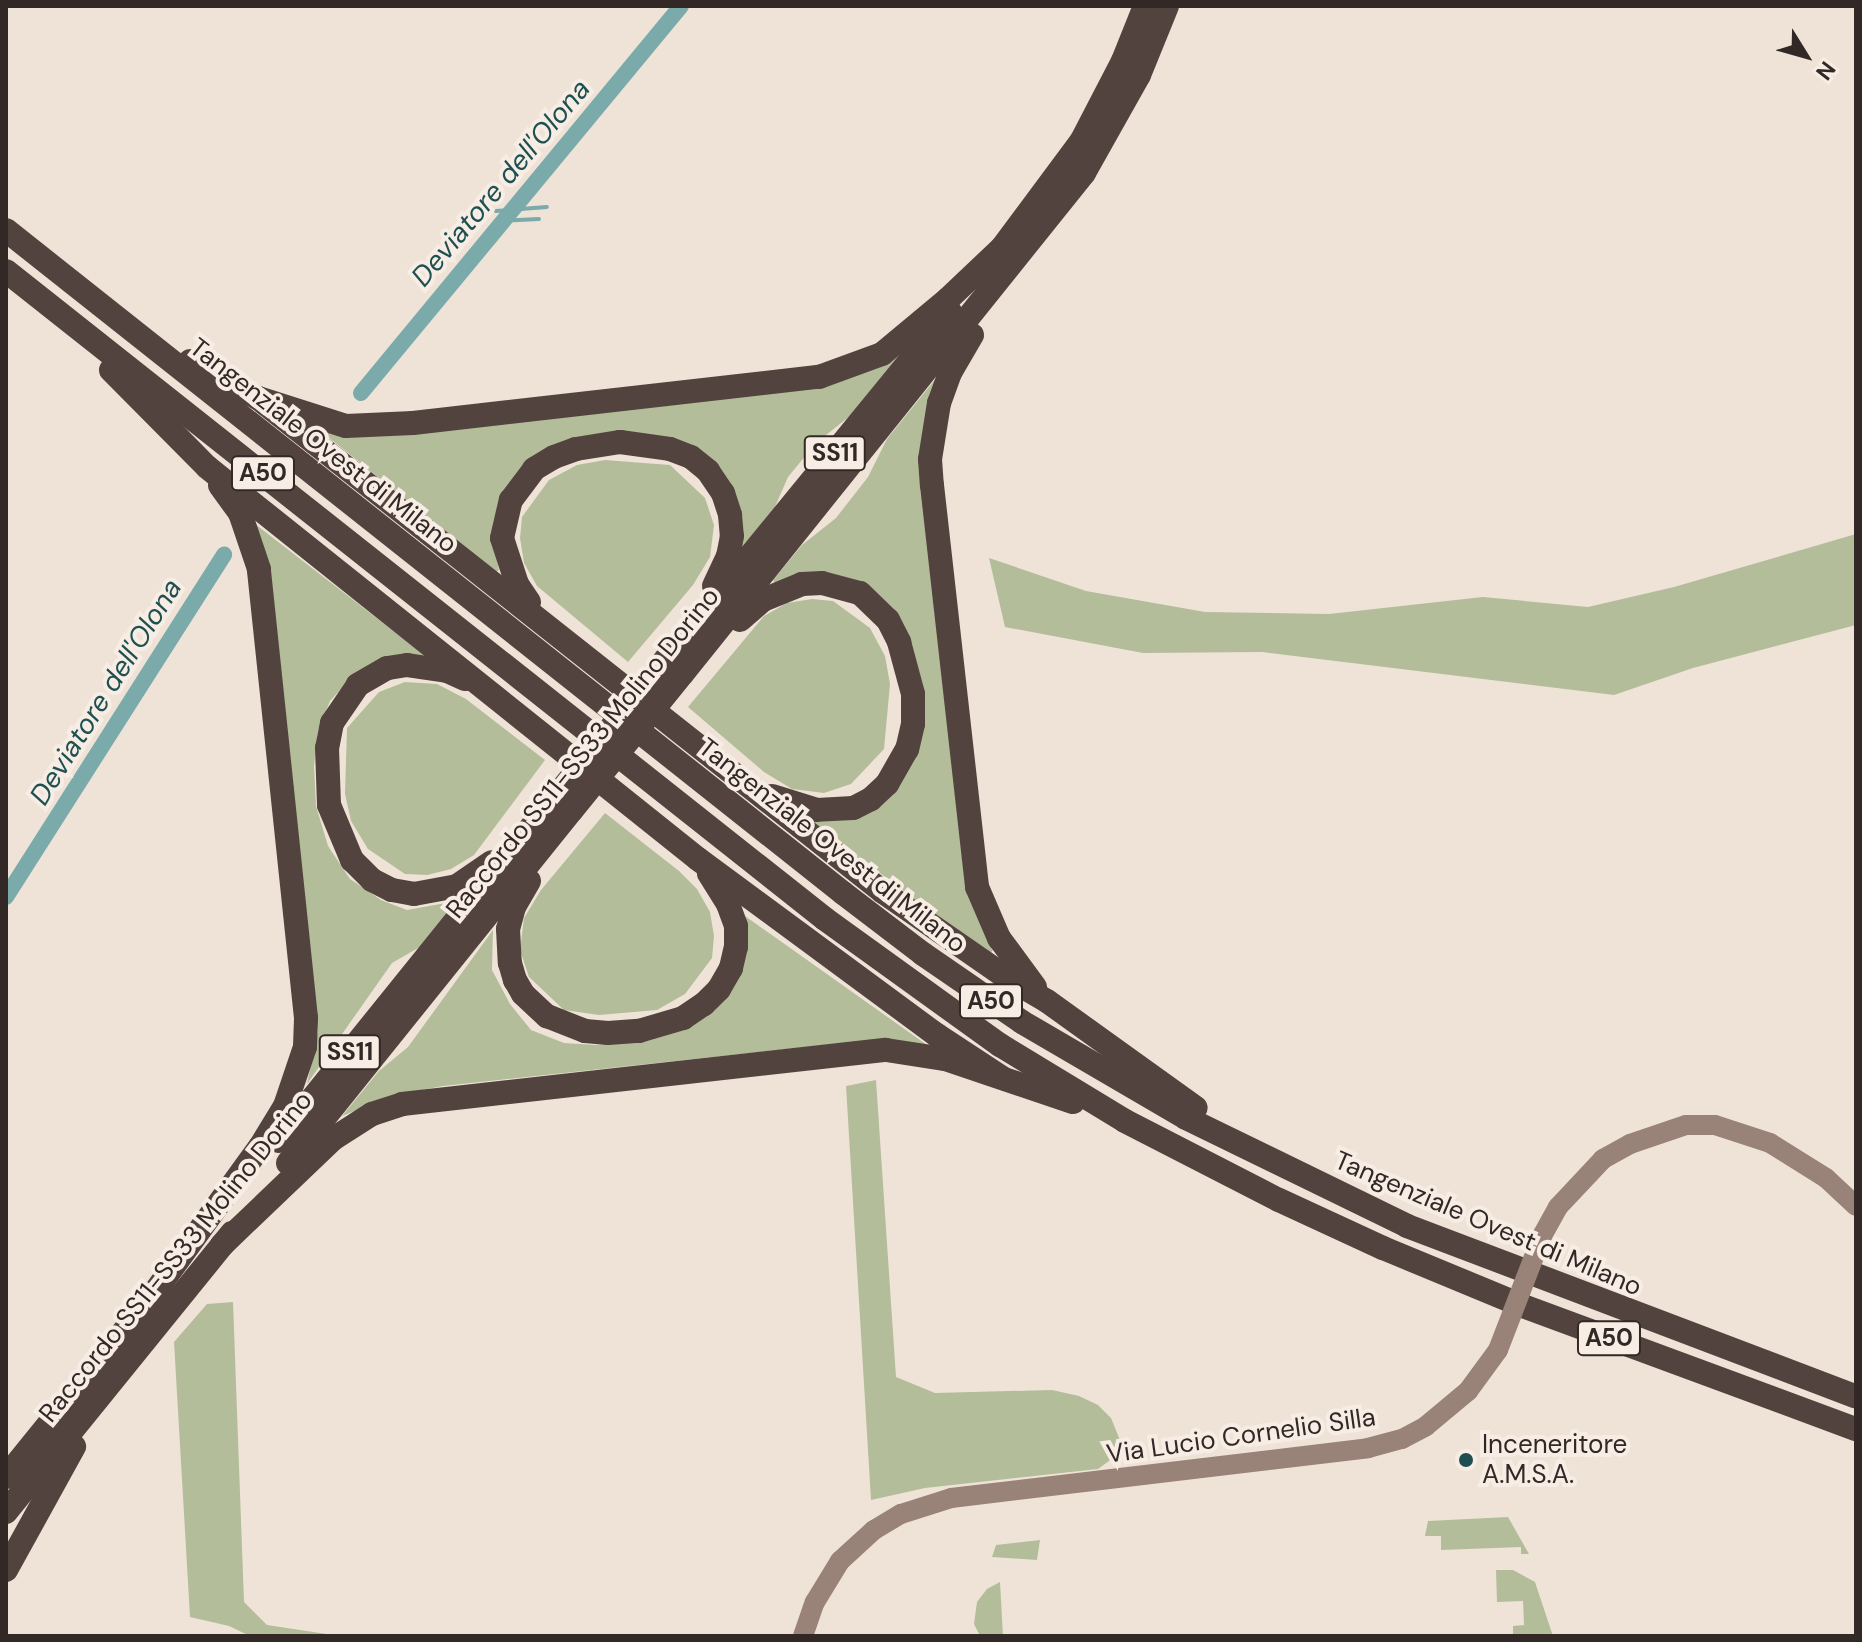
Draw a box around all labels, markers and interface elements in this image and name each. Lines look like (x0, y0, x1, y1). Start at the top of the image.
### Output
north arrow (1766, 16, 1846, 96)
text: N (1809, 56, 1842, 86)
water label: Deviatore dell'Olona (405, 73, 597, 293)
street label: Tangenziale Ovest di Milano (183, 332, 463, 560)
road number: SS11 (803, 433, 867, 473)
road number: A50 (229, 453, 297, 493)
water label: Deviatore dell'Olona (23, 573, 189, 811)
street label: Raccordo SS11-SS33 Molino Dorino (440, 581, 726, 925)
street label: Tangenziale Ovest di Milano (692, 732, 972, 960)
road number: A50 (957, 981, 1025, 1021)
road number: SS11 (318, 1032, 382, 1072)
street label: Raccordo SS11-SS33 Molino Dorino (33, 1085, 319, 1429)
street label: Tangenziale Ovest di Milano (1330, 1145, 1646, 1303)
road number: A50 (1575, 1318, 1643, 1358)
street label: Via Lucio Cornelio Silla (1104, 1402, 1378, 1470)
place label: Inceneritore A.M.S.A. (1482, 1429, 1627, 1490)
marker: Inceneritore A.M.S.A. (1457, 1451, 1475, 1469)

